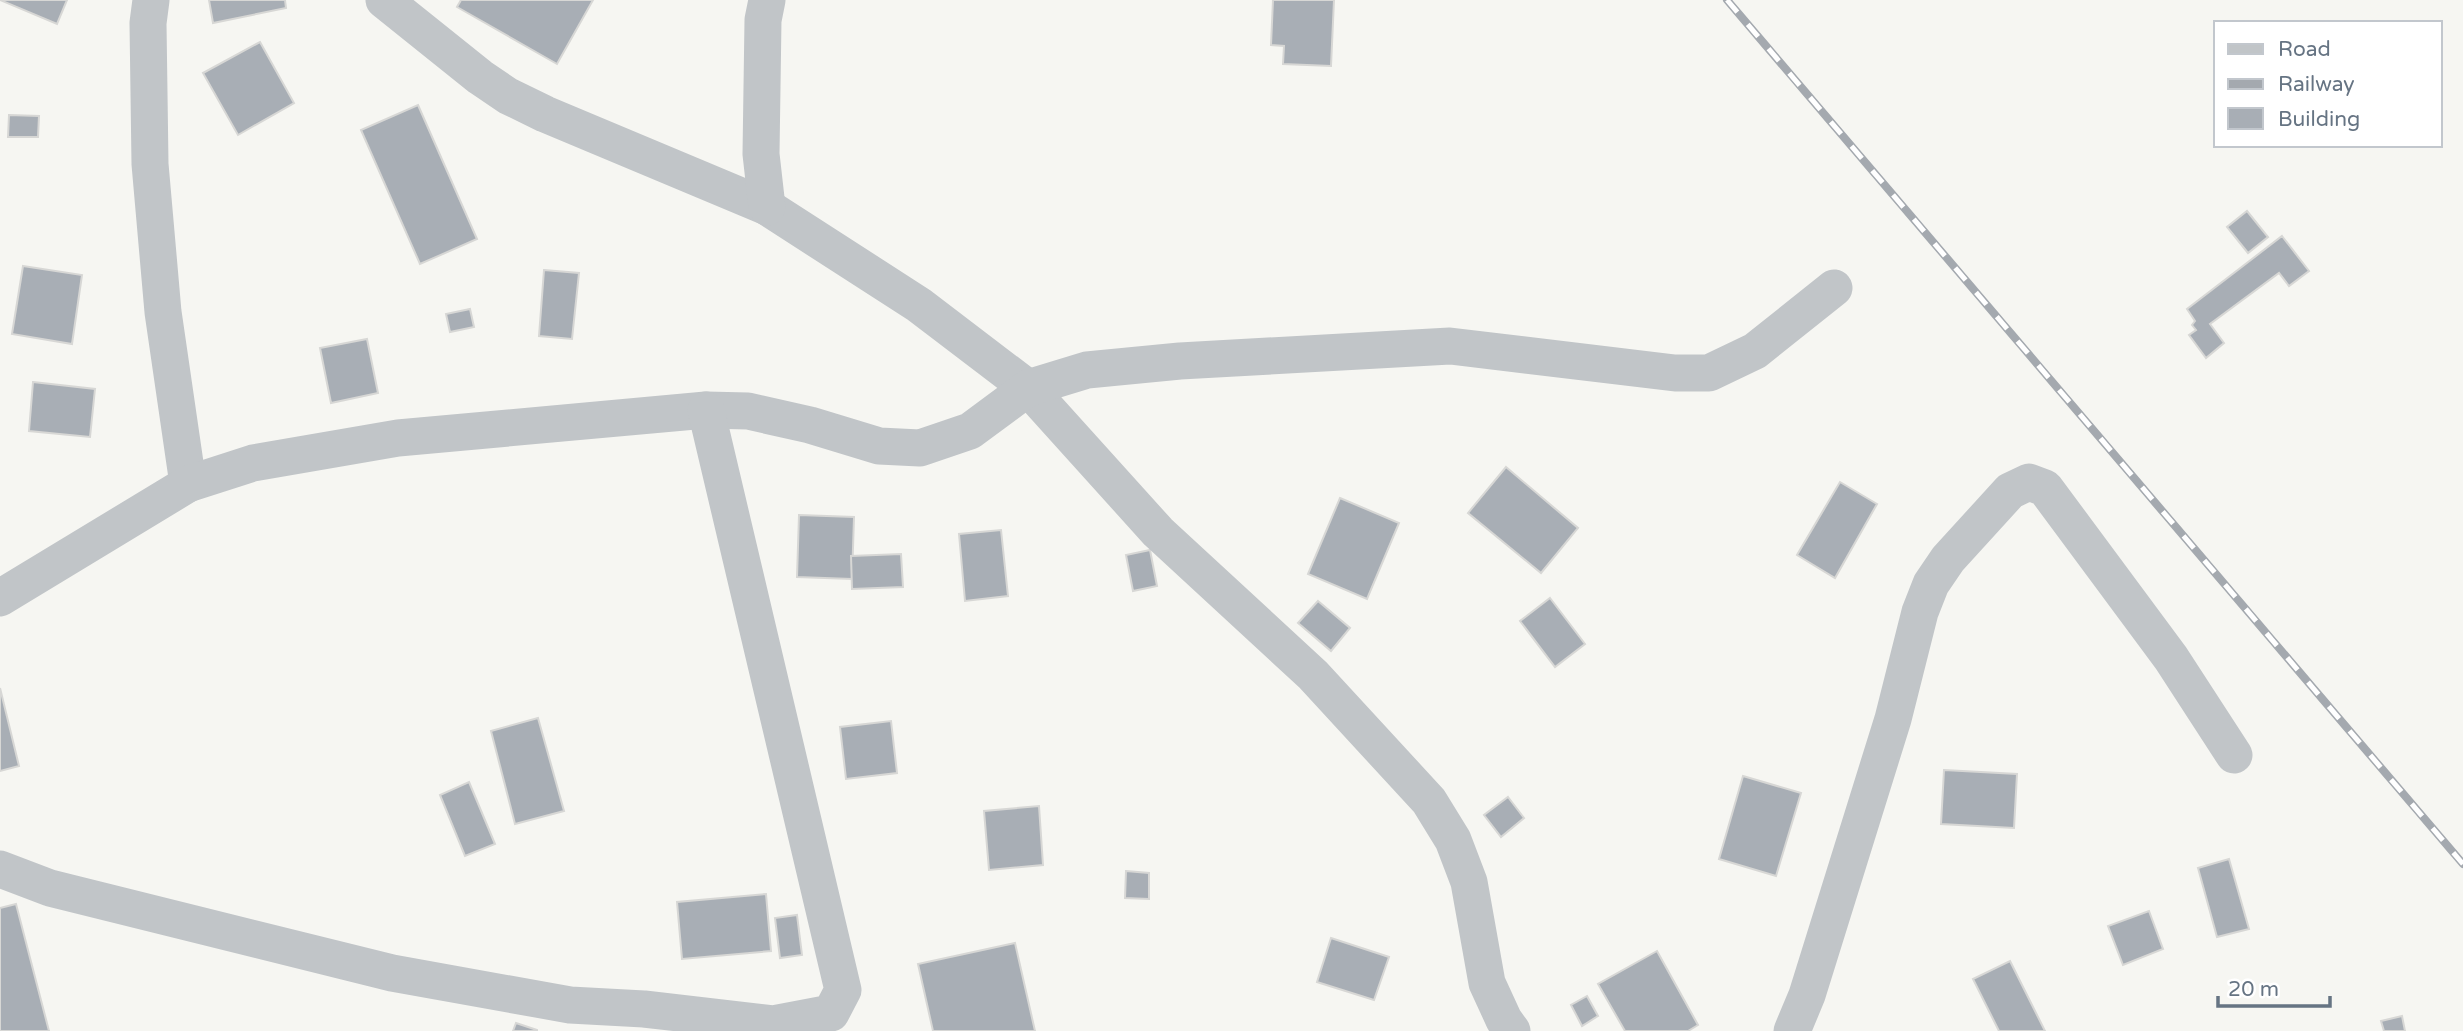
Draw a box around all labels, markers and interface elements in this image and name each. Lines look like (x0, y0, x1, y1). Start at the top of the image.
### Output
legend (2214, 21, 2442, 147)
text: Road (2278, 37, 2331, 62)
text: Railway (2278, 72, 2355, 97)
text: Building (2278, 107, 2360, 132)
scale bar (2218, 964, 2330, 1008)
text: 20 m (2228, 977, 2279, 1002)

